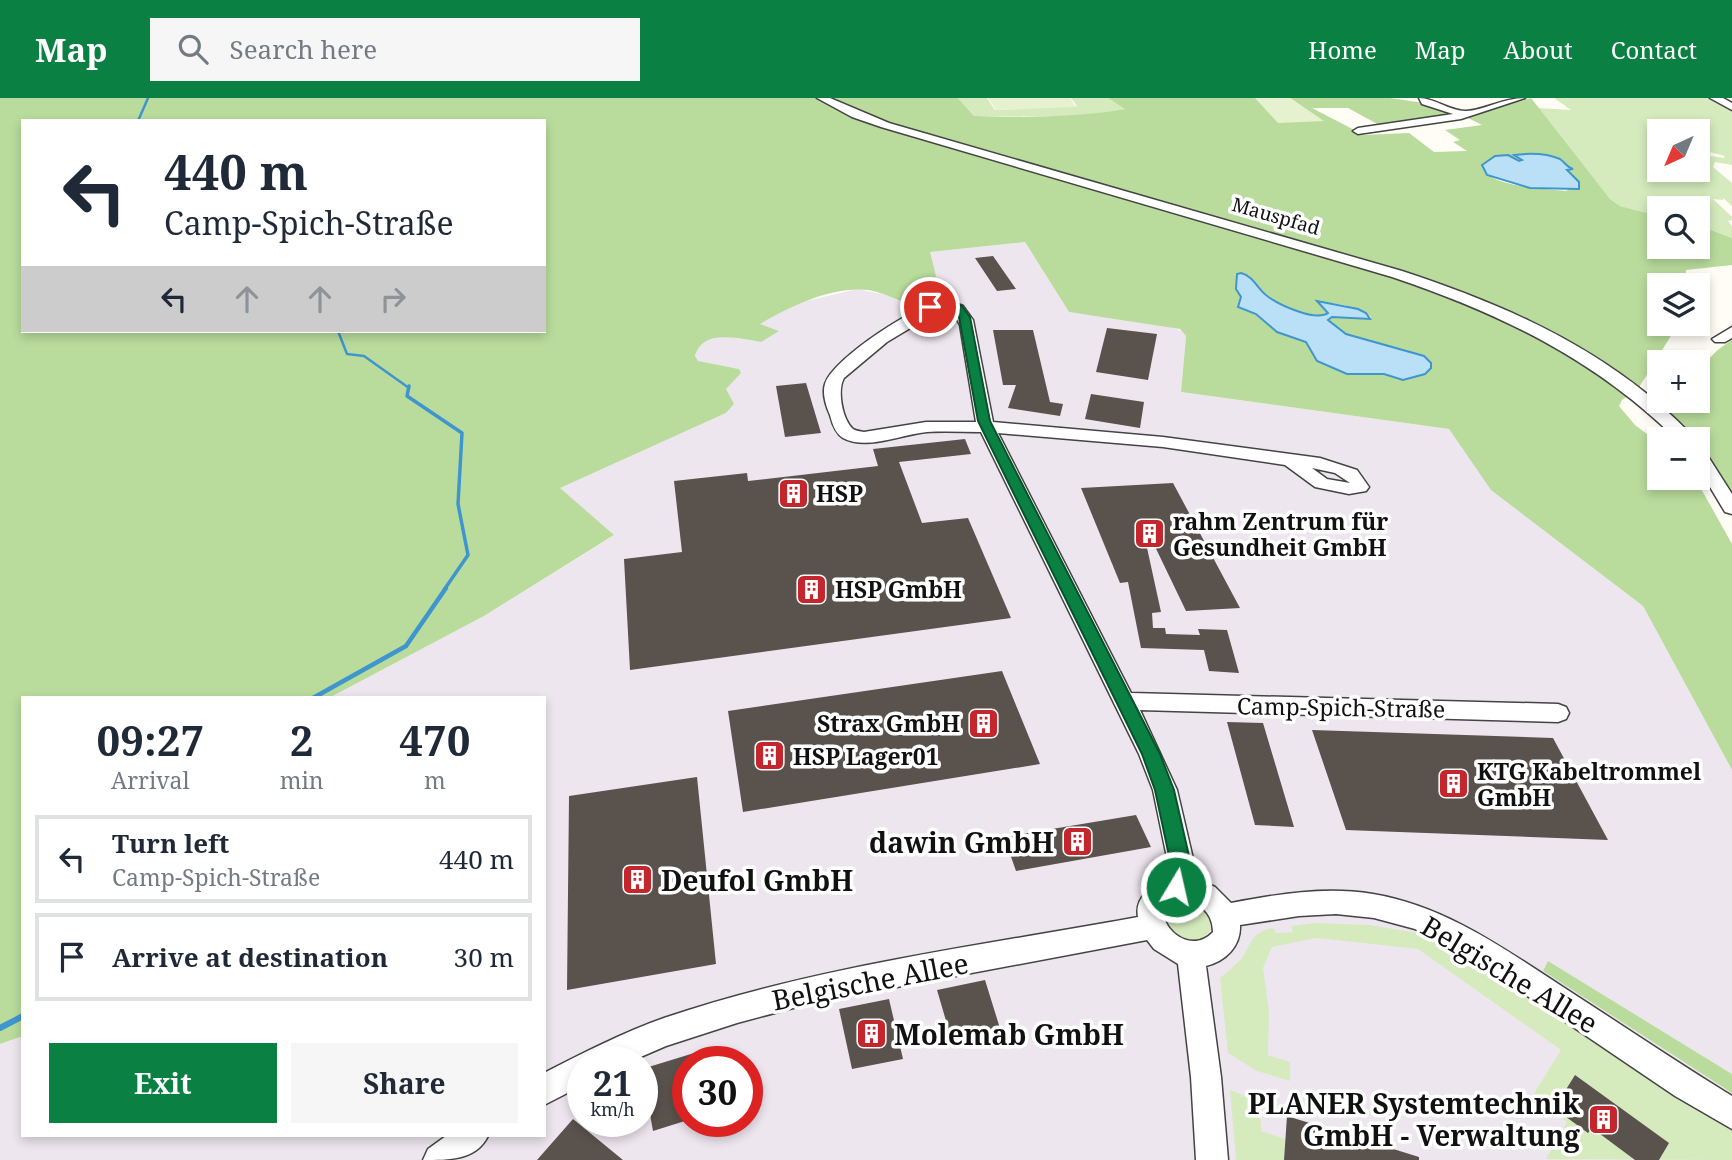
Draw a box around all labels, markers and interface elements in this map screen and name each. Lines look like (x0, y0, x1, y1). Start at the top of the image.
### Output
search box (150, 18, 640, 81)
text: Map (35, 27, 108, 72)
icon: search (174, 30, 212, 68)
text: Search here (230, 31, 377, 67)
text: Home (1308, 33, 1377, 66)
text: Map (1415, 33, 1466, 66)
text: About (1504, 33, 1573, 66)
text: Contact (1611, 33, 1697, 66)
north arrow (1647, 119, 1710, 182)
map controls (1647, 119, 1710, 490)
text: 440 m (164, 138, 308, 204)
icon: left (49, 147, 140, 238)
street label: Mauspfad (1229, 191, 1323, 241)
button: search (1647, 196, 1710, 259)
text: Camp-Spich-Straße (164, 201, 454, 244)
button: layers (1647, 273, 1710, 336)
pin (900, 277, 960, 337)
icon: left (155, 280, 193, 318)
icon: ahead (228, 280, 266, 318)
icon: ahead (301, 280, 339, 318)
icon: right (374, 280, 412, 318)
icon: arrive (911, 288, 949, 326)
button: + (1647, 350, 1710, 413)
button: − (1647, 427, 1710, 490)
building icon: HSP (776, 476, 810, 510)
place label: HSP (816, 477, 863, 509)
place label: rahm Zentrum für Gesundheit GmbH (1173, 505, 1388, 563)
building icon: rahm Zentrum für Gesundheit GmbH (1133, 517, 1167, 551)
building icon: HSP GmbH (795, 572, 829, 606)
place label: HSP GmbH (835, 573, 962, 605)
street label: Camp-Spich-Straße (1237, 689, 1445, 725)
building icon: Strax GmbH (966, 706, 1000, 740)
place label: Strax GmbH (817, 707, 960, 739)
text: 09:27 (97, 711, 204, 768)
text: 2 (290, 711, 314, 768)
text: 470 (399, 711, 470, 768)
building icon: HSP Lager01 (753, 739, 787, 773)
place label: HSP Lager01 (793, 740, 939, 772)
place label: KTG Kabeltrommel GmbH (1477, 755, 1701, 813)
text: Arrival (111, 764, 190, 796)
text: min (280, 764, 324, 796)
text: m (424, 764, 446, 796)
building icon: KTG Kabeltrommel GmbH (1437, 767, 1471, 801)
place label: dawin GmbH (869, 823, 1054, 861)
text: Turn left (112, 825, 229, 861)
building icon: dawin GmbH (1060, 825, 1094, 859)
icon: left (53, 840, 91, 878)
text: 440 m (439, 841, 514, 877)
position arrow (1139, 850, 1213, 924)
text: Camp-Spich-Straße (112, 861, 320, 893)
place label: Deufol GmbH (661, 861, 853, 899)
building icon: Deufol GmbH (621, 863, 655, 897)
street label: Belgische Allee (1415, 906, 1605, 1042)
icon: arrive (53, 938, 91, 976)
text: Arrive at destination (112, 939, 388, 975)
text: 30 m (454, 939, 514, 975)
street label: Belgische Allee (768, 943, 972, 1019)
place label: Molemab GmbH (894, 1015, 1124, 1053)
building icon: Molemab GmbH (854, 1017, 888, 1051)
button: Exit (49, 1043, 277, 1123)
button: Share (291, 1043, 518, 1123)
speed limit sign: 30 (672, 1046, 763, 1137)
text: 21 (593, 1059, 632, 1106)
place label: PLANER Systemtechnik GmbH - Verwaltung (1248, 1084, 1580, 1154)
text: km/h (590, 1097, 635, 1121)
building icon: PLANER Systemtechnik GmbH - Verwaltung (1586, 1102, 1620, 1136)

